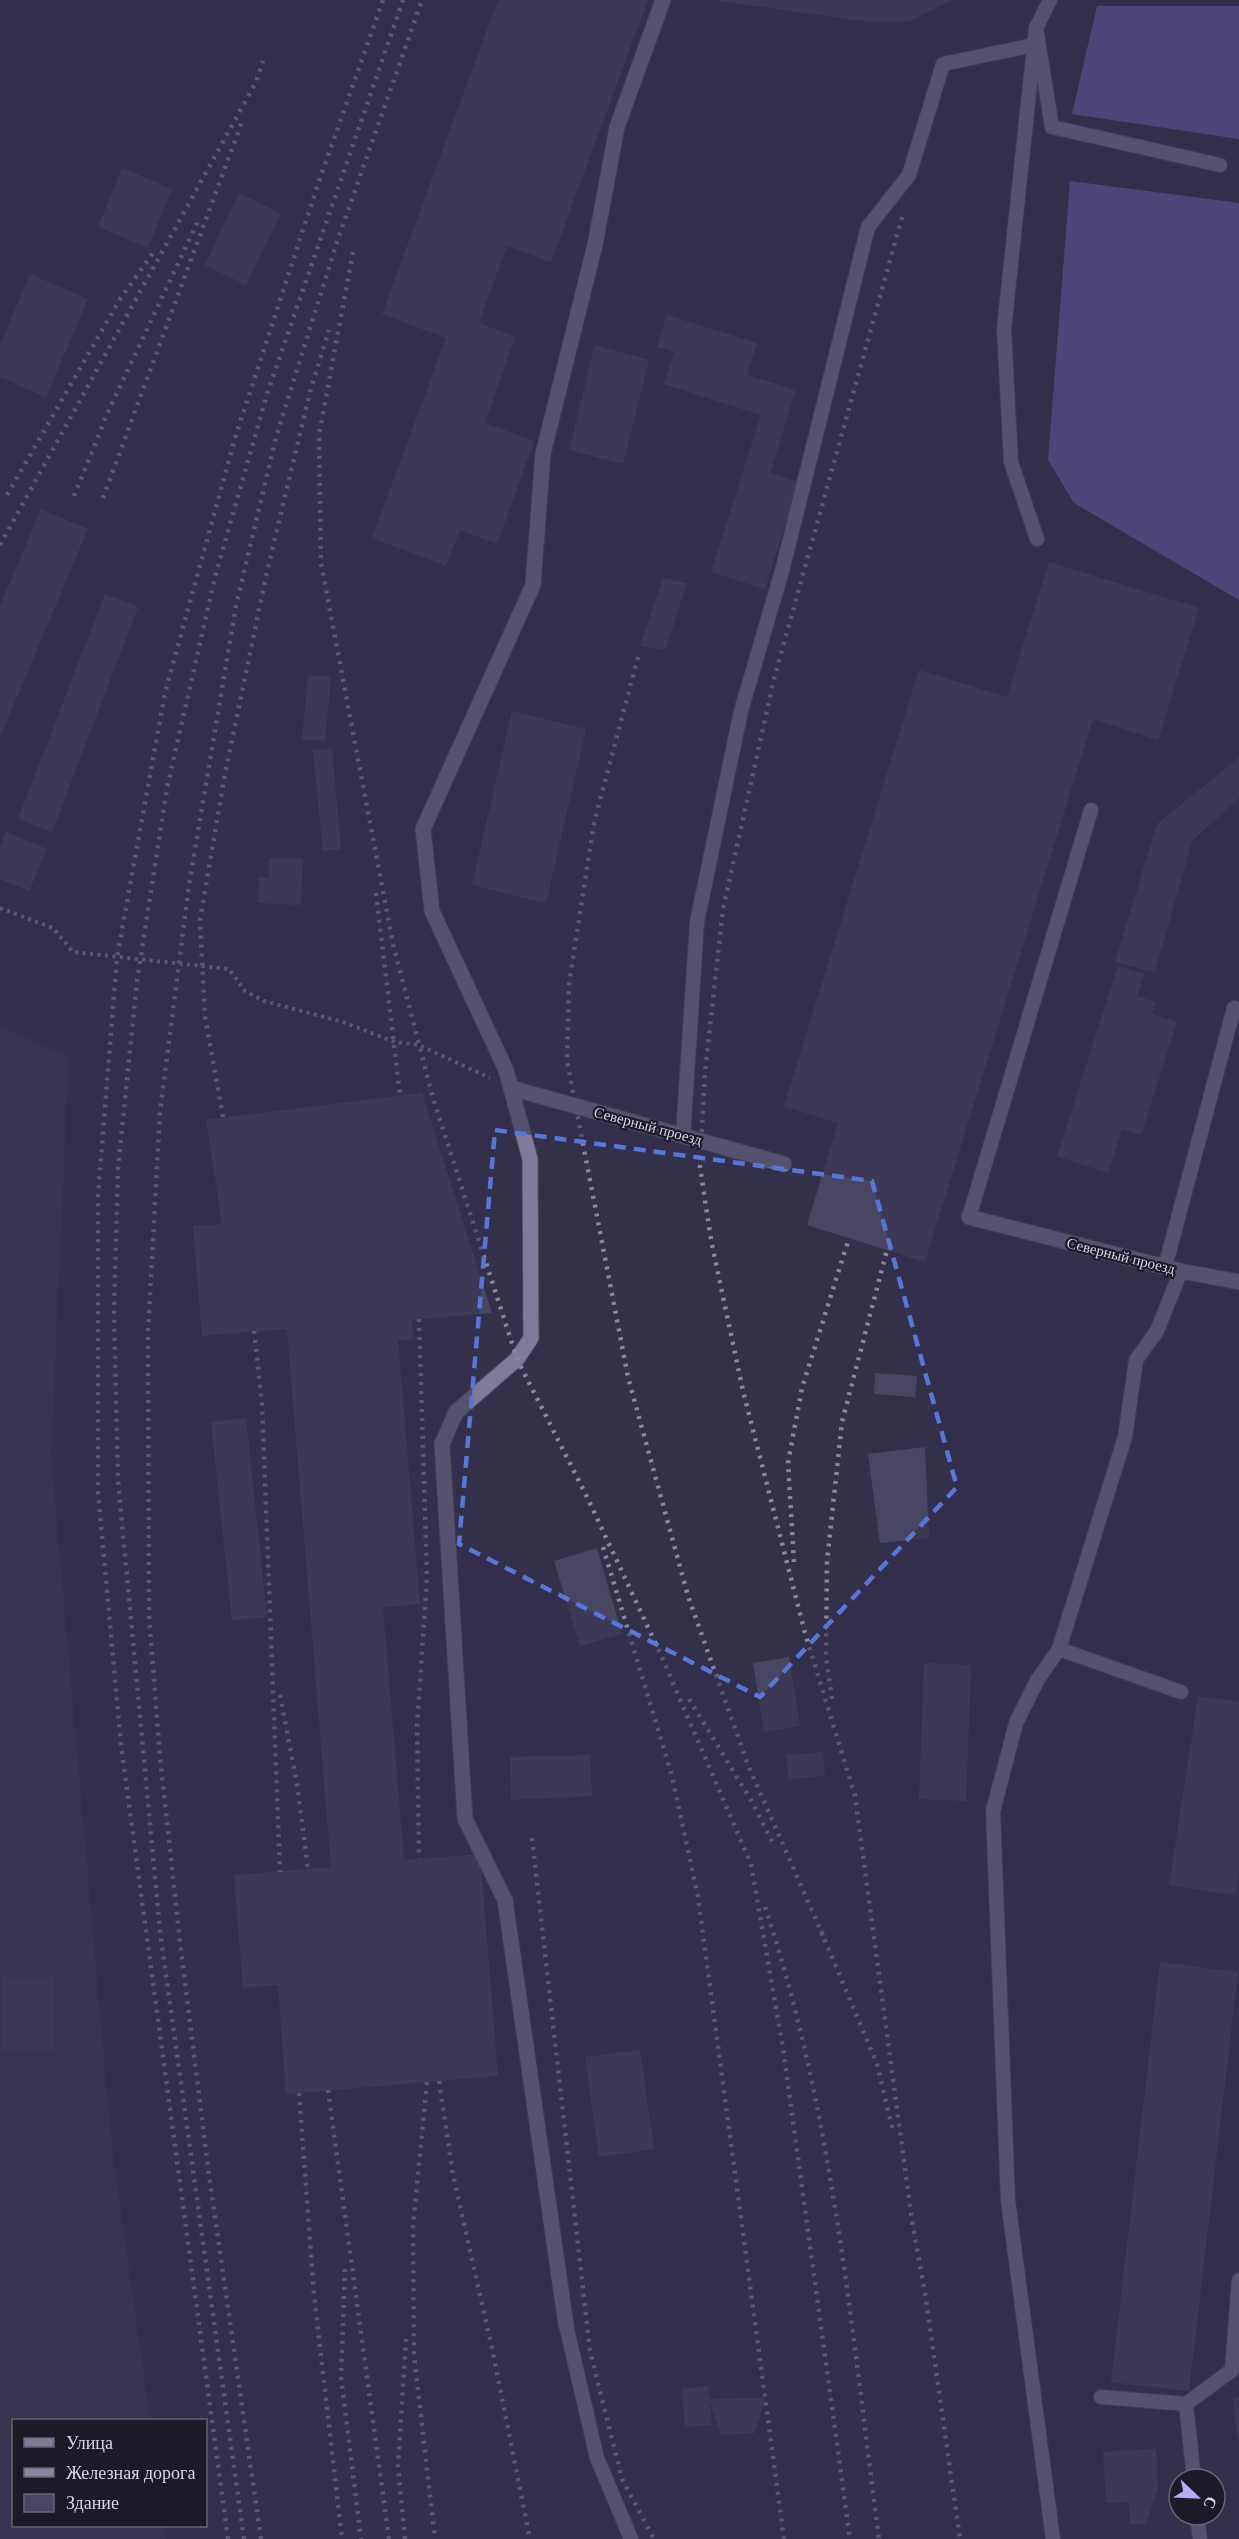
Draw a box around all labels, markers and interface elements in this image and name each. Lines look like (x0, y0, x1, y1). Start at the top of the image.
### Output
street label: Северный проезд (592, 1104, 704, 1148)
street label: Северный проезд (1065, 1235, 1177, 1277)
legend (12, 2419, 207, 2527)
text: Улица (66, 2433, 113, 2453)
text: Железная дорога (66, 2463, 195, 2483)
north arrow (1167, 2467, 1227, 2527)
text: Здание (66, 2493, 119, 2513)
text: С (1200, 2494, 1220, 2511)

